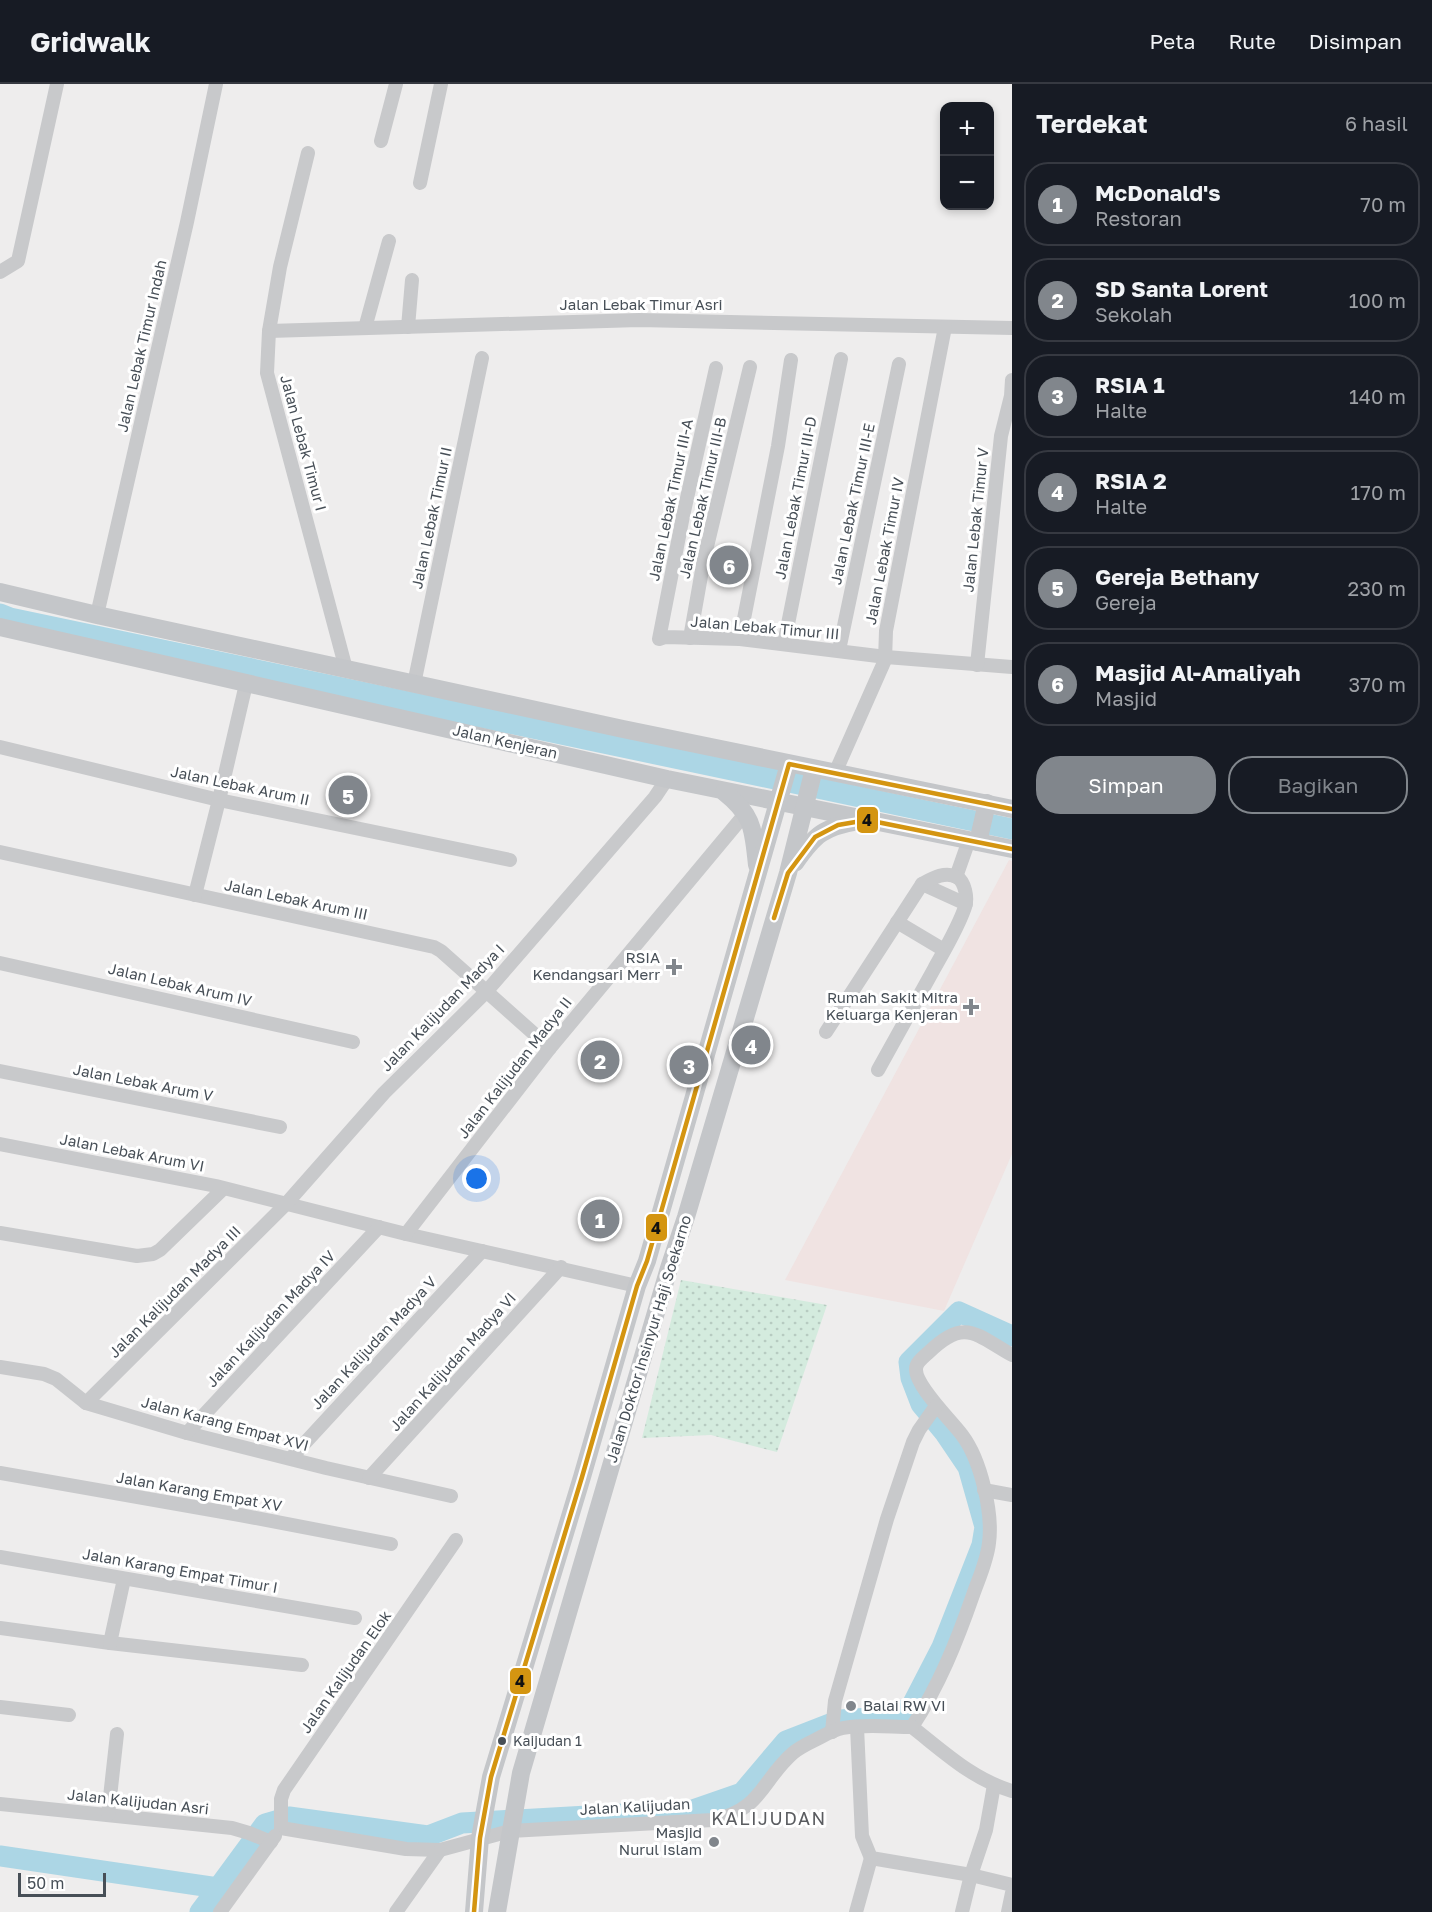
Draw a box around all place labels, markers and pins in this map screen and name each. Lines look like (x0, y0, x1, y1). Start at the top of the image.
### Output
pin: 6 (710, 542, 748, 588)
pin: 5 (328, 772, 368, 818)
place label: RSIA Kendangsari Merr (533, 948, 660, 983)
marker: RSIA Kendangsari Merr (665, 958, 683, 976)
place label: Rumah Sakit Mitra Keluarga Kenjeran (826, 988, 958, 1023)
marker: Rumah Sakit Mitra Keluarga Kenjeran (962, 998, 980, 1016)
pin: 4 (732, 1022, 771, 1068)
pin: 2 (580, 1038, 620, 1082)
pin: 3 (670, 1042, 708, 1088)
pin: 1 (580, 1196, 620, 1242)
place label: Balai RW VI (863, 1696, 946, 1714)
marker: Balai RW VI (844, 1699, 858, 1713)
place label: Kaijudan 1 (513, 1732, 582, 1749)
marker: Kaijudan 1 (496, 1735, 508, 1747)
place label: Masjid Nurul Islam (619, 1823, 702, 1858)
marker: Masjid Nurul Islam (707, 1835, 721, 1849)

